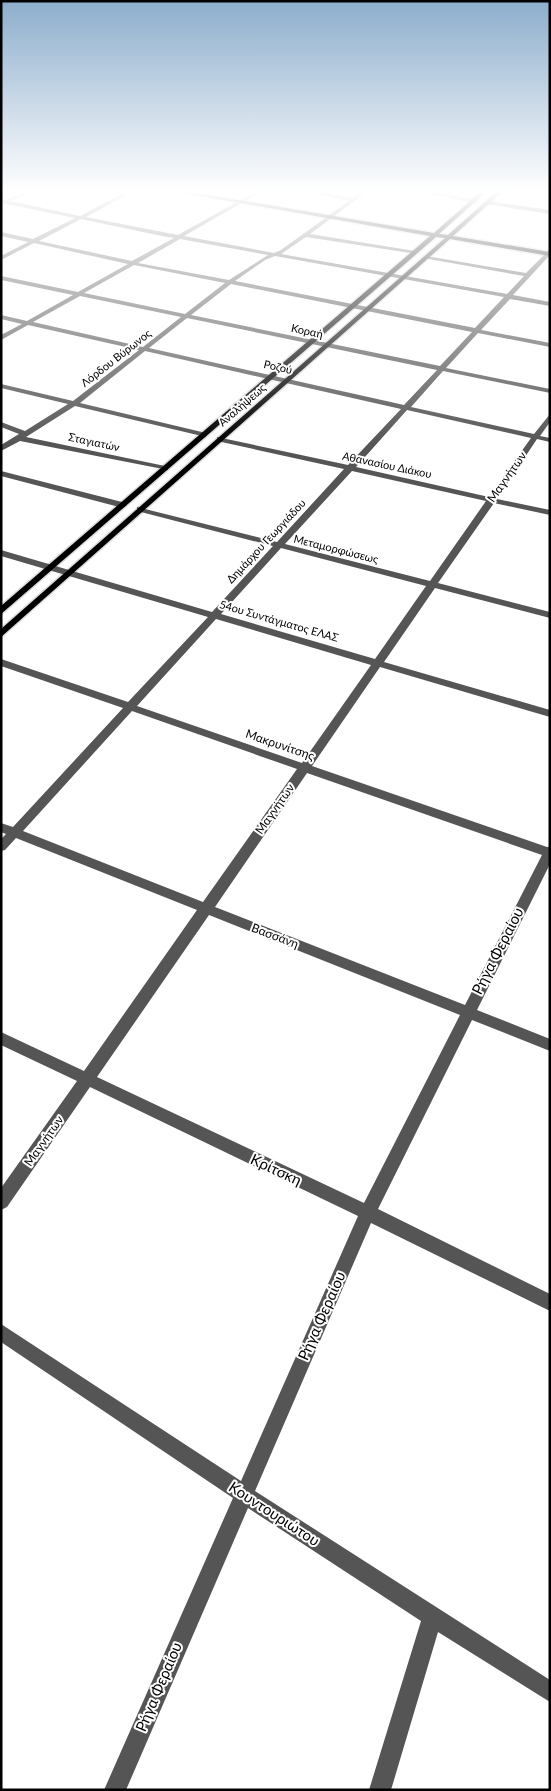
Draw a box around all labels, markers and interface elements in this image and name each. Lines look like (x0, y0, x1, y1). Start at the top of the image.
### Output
street label: Κοραή (290, 321, 324, 340)
street label: Λόρδου Βύρωνος (78, 326, 153, 389)
street label: Ροζού (262, 357, 294, 377)
street label: Αναλήψεως (215, 381, 268, 429)
street label: Σταγιατών (67, 430, 121, 453)
street label: Αθανασίου Διάκου (341, 449, 433, 480)
street label: Μαγνήτων (484, 449, 529, 505)
street label: Δημάρχου Γεωργιάδου (223, 496, 308, 585)
street label: Μεταμορφώσεως (292, 532, 380, 565)
street label: 54ου Συντάγματος ΕΛΑΣ (218, 597, 340, 644)
street label: Μακρυνίτσης (244, 726, 317, 763)
street label: Μαγνήτων (252, 781, 297, 837)
street label: Ρήγα Φεραίου (467, 904, 527, 997)
street label: Βασσάνη (249, 920, 301, 951)
street label: Μαγνήτων (21, 1113, 66, 1169)
street label: Κρίτσκη (248, 1149, 305, 1189)
street label: Ρήγα Φεραίου (293, 1268, 349, 1363)
street label: Κουντουριώτου (226, 1477, 323, 1549)
street label: Ρήγα Φεραίου (131, 1639, 185, 1734)

